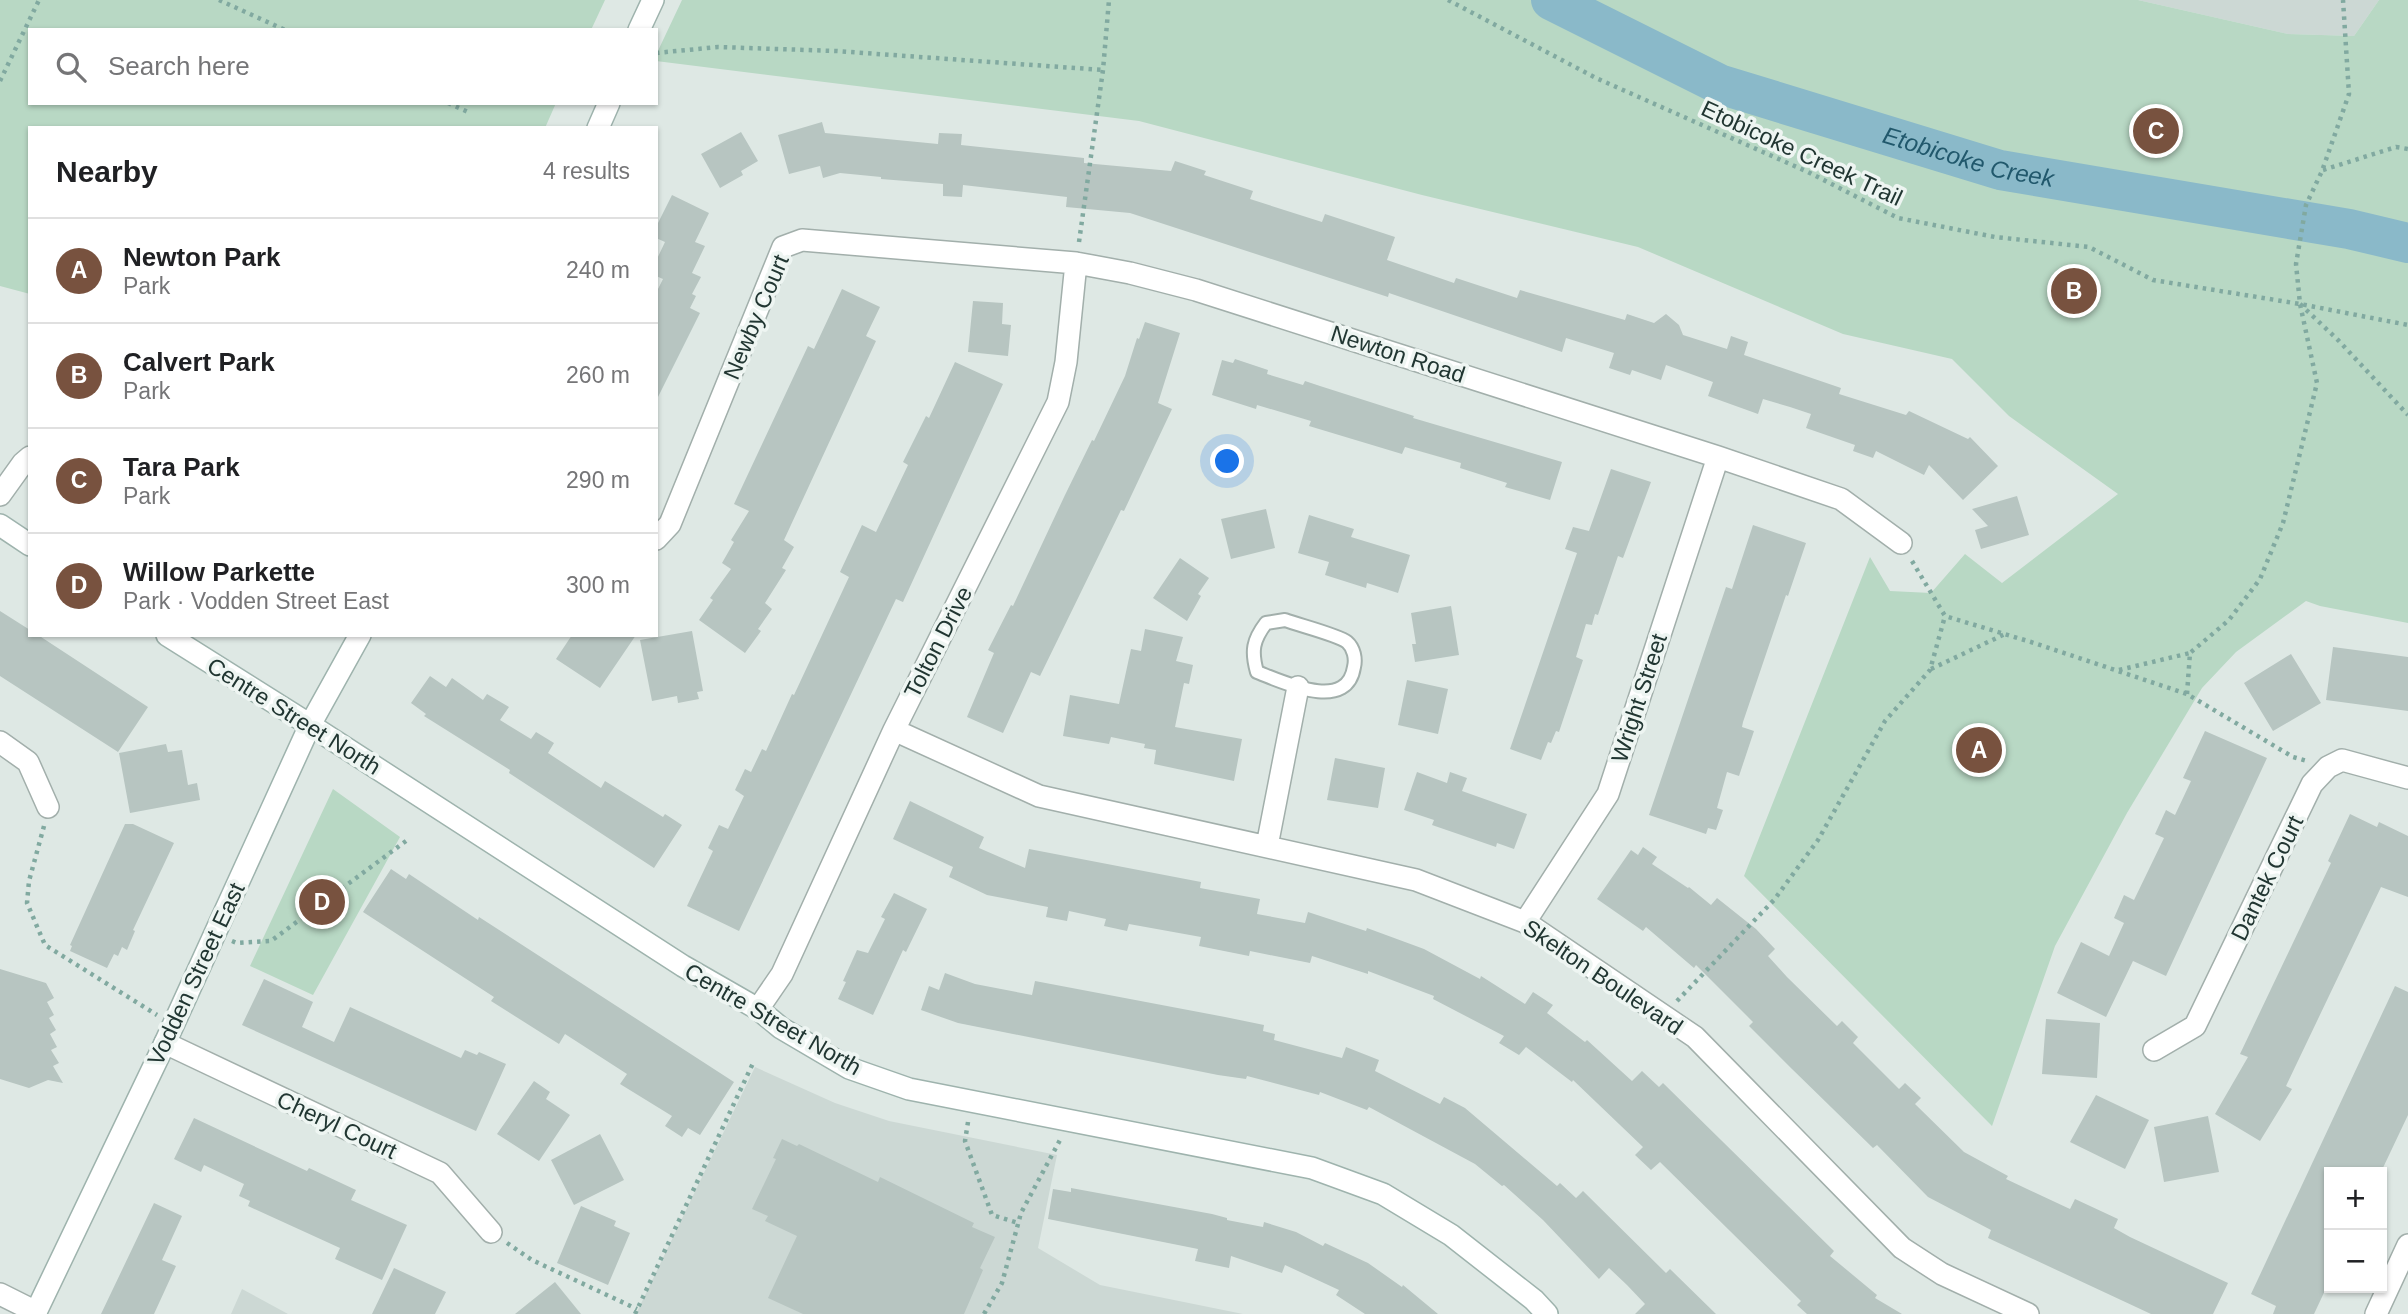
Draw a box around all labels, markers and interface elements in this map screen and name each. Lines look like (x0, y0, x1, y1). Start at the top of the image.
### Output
search box (28, 28, 658, 105)
icon: search (52, 48, 90, 86)
text: Search here (108, 51, 250, 81)
street label: Etobicoke Creek Trail (1697, 95, 1907, 211)
pin: C (2133, 105, 2179, 157)
water label: Etobicoke Creek (1880, 121, 2058, 192)
text: Nearby (56, 155, 158, 188)
text: 4 results (543, 158, 630, 184)
text: Newton Park (123, 242, 281, 272)
street label: Newby Court (718, 250, 794, 383)
text: A (71, 257, 87, 283)
text: 240 m (566, 257, 630, 283)
pin: B (2051, 265, 2097, 317)
text: Park (123, 273, 170, 299)
street label: Newton Road (1328, 320, 1468, 388)
text: Calvert Park (123, 347, 275, 377)
text: B (71, 362, 87, 388)
text: 260 m (566, 362, 630, 388)
text: Park (123, 378, 170, 404)
your location (1210, 444, 1244, 478)
text: Tara Park (123, 452, 240, 482)
text: C (71, 467, 87, 493)
text: 290 m (566, 467, 630, 493)
text: Park (123, 483, 170, 509)
text: Willow Parkette (123, 557, 315, 587)
text: D (71, 572, 87, 598)
text: 300 m (566, 572, 630, 598)
street label: Tolton Drive (899, 582, 977, 702)
text: Park · Vodden Street East (123, 588, 389, 614)
street label: Wright Street (1606, 630, 1672, 766)
street label: Centre Street North (203, 652, 385, 780)
pin: A (1956, 724, 2002, 776)
street label: Dantek Court (2226, 811, 2309, 945)
pin: D (299, 876, 345, 928)
street label: Vodden Street East (142, 878, 250, 1069)
street label: Skelton Boulevard (1518, 914, 1688, 1040)
street label: Centre Street North (680, 958, 866, 1080)
street label: Cheryl Court (273, 1086, 402, 1164)
map controls (2324, 1167, 2387, 1293)
button: + (2324, 1167, 2387, 1230)
button: − (2324, 1230, 2387, 1293)

